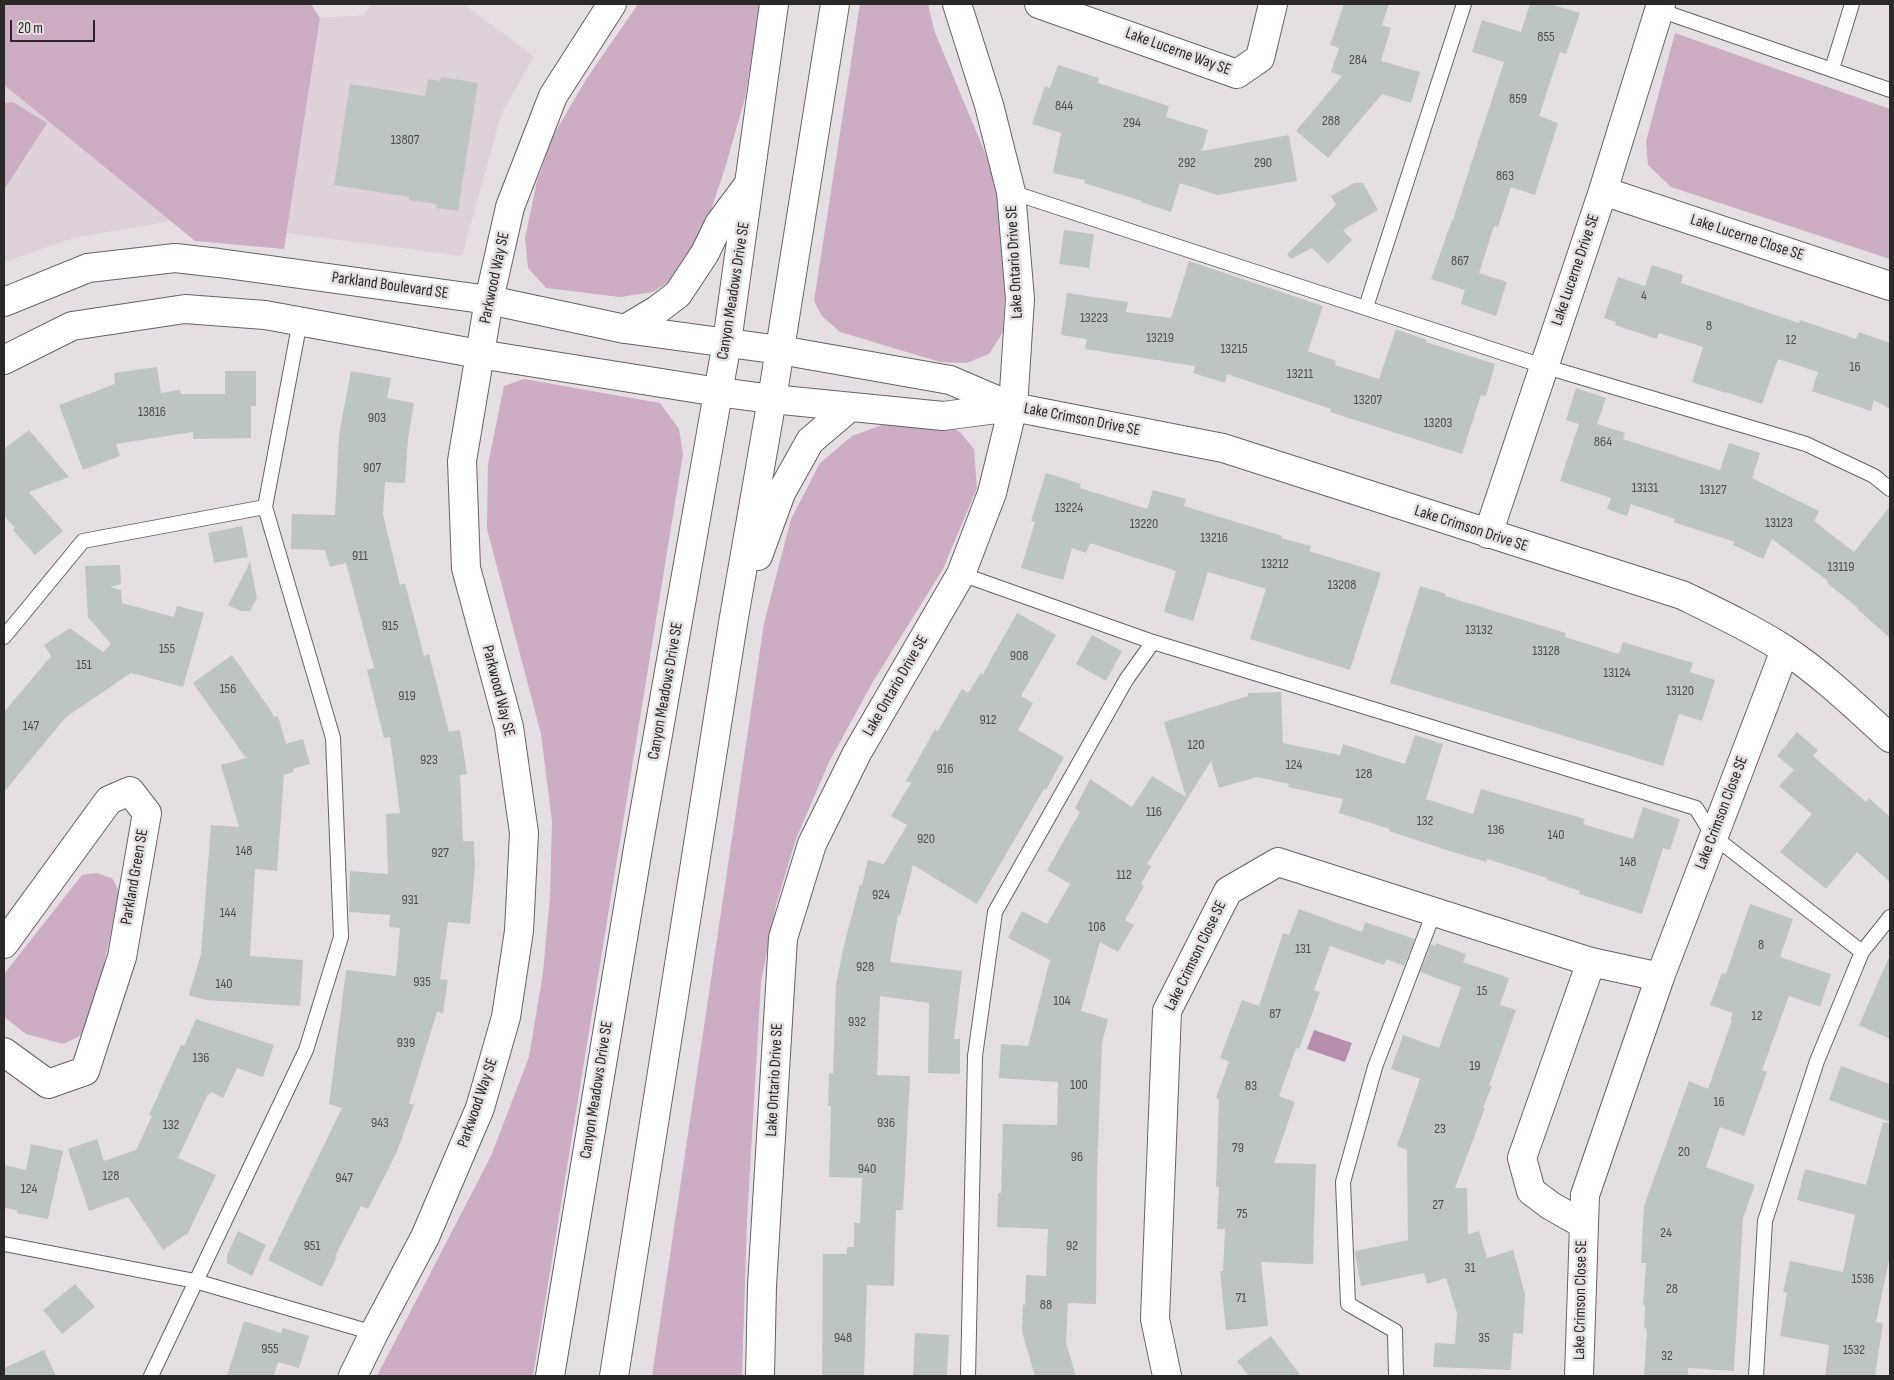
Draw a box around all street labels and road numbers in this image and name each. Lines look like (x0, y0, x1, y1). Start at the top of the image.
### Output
street label: Lake Lucerne Way SE (1123, 24, 1233, 80)
street label: Lake Ontario Drive SE (1002, 205, 1028, 319)
street label: Lake Lucerne Close SE (1688, 211, 1806, 265)
street label: Lake Lucerne Drive SE (1548, 212, 1604, 328)
street label: Canyon Meadows Drive SE (714, 221, 754, 361)
street label: Parkwood Way SE (476, 231, 514, 325)
street label: Parkland Boulevard SE (331, 268, 449, 304)
street label: Lake Crimson Drive SE (1022, 399, 1142, 441)
street label: Lake Crimson Drive SE (1412, 502, 1530, 556)
street label: Canyon Meadows Drive SE (644, 621, 688, 761)
street label: Lake Ontario Drive SE (859, 632, 933, 740)
street label: Parkwood Way SE (477, 644, 519, 738)
street label: Lake Crimson Close SE (1692, 754, 1752, 872)
street label: Parkland Green SE (117, 828, 153, 926)
street label: Lake Crimson Close SE (1161, 898, 1231, 1014)
street label: Canyon Meadows Drive SE (577, 1020, 617, 1160)
street label: Lake Ontario Drive SE (762, 1023, 788, 1137)
street label: Parkwood Way SE (454, 1056, 502, 1150)
street label: Lake Crimson Close SE (1570, 1240, 1592, 1360)

